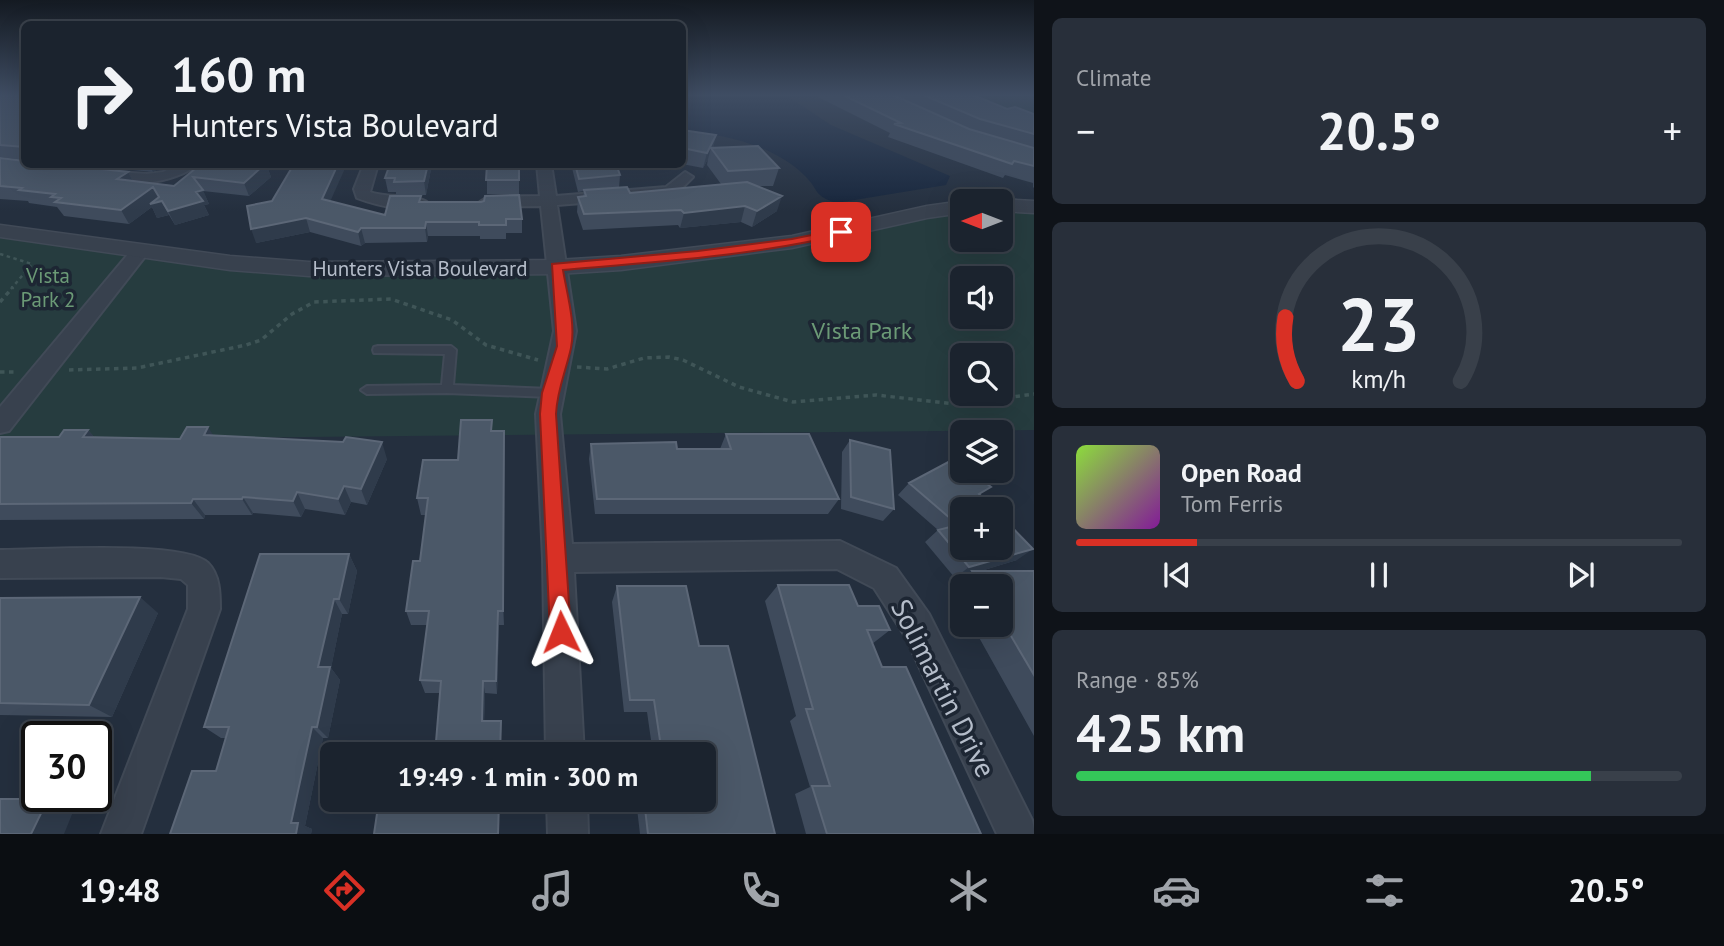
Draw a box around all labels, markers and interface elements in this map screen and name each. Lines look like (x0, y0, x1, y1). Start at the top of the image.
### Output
text: 160 m (171, 42, 306, 106)
icon: right (56, 49, 147, 140)
text: Climate (1076, 63, 1151, 92)
text: 20.5° (1317, 97, 1441, 164)
text: Hunters Vista Boulevard (171, 104, 499, 146)
text: − (1076, 106, 1095, 155)
text: + (1663, 106, 1682, 155)
north arrow (950, 189, 1013, 252)
map controls (950, 189, 1013, 637)
pin (811, 202, 871, 262)
icon: arrive (822, 213, 860, 251)
street label: Hunters Vista Boulevard (312, 255, 528, 282)
park label: Vista Park 2 (20, 262, 76, 313)
button: sound (950, 266, 1013, 329)
text: 23 (1338, 277, 1420, 371)
park label: Vista Park (811, 315, 913, 346)
button: search (950, 343, 1013, 406)
text: km/h (1352, 363, 1406, 395)
button: layers (950, 420, 1013, 483)
text: Open Road (1181, 456, 1302, 489)
text: Tom Ferris (1181, 489, 1283, 518)
button: + (950, 497, 1013, 560)
icon: previous (1158, 556, 1196, 594)
icon: pause (1360, 556, 1398, 594)
icon: next (1562, 556, 1600, 594)
button: − (950, 574, 1013, 637)
street label: Solimartin Drive (883, 593, 1005, 783)
position arrow (524, 595, 598, 669)
text: Range · 85% (1076, 665, 1199, 694)
text: 425 km (1076, 699, 1245, 766)
speed limit sign: 30 (21, 721, 112, 812)
text: 19:49 · 1 min · 300 m (398, 760, 638, 793)
icon: directions (320, 866, 369, 915)
icon: music (528, 866, 577, 915)
icon: phone (736, 866, 785, 915)
icon: climate (944, 866, 993, 915)
icon: car (1152, 866, 1201, 915)
icon: filters (1360, 866, 1409, 915)
text: 19:48 (80, 869, 161, 911)
text: 20.5° (1568, 869, 1644, 911)

